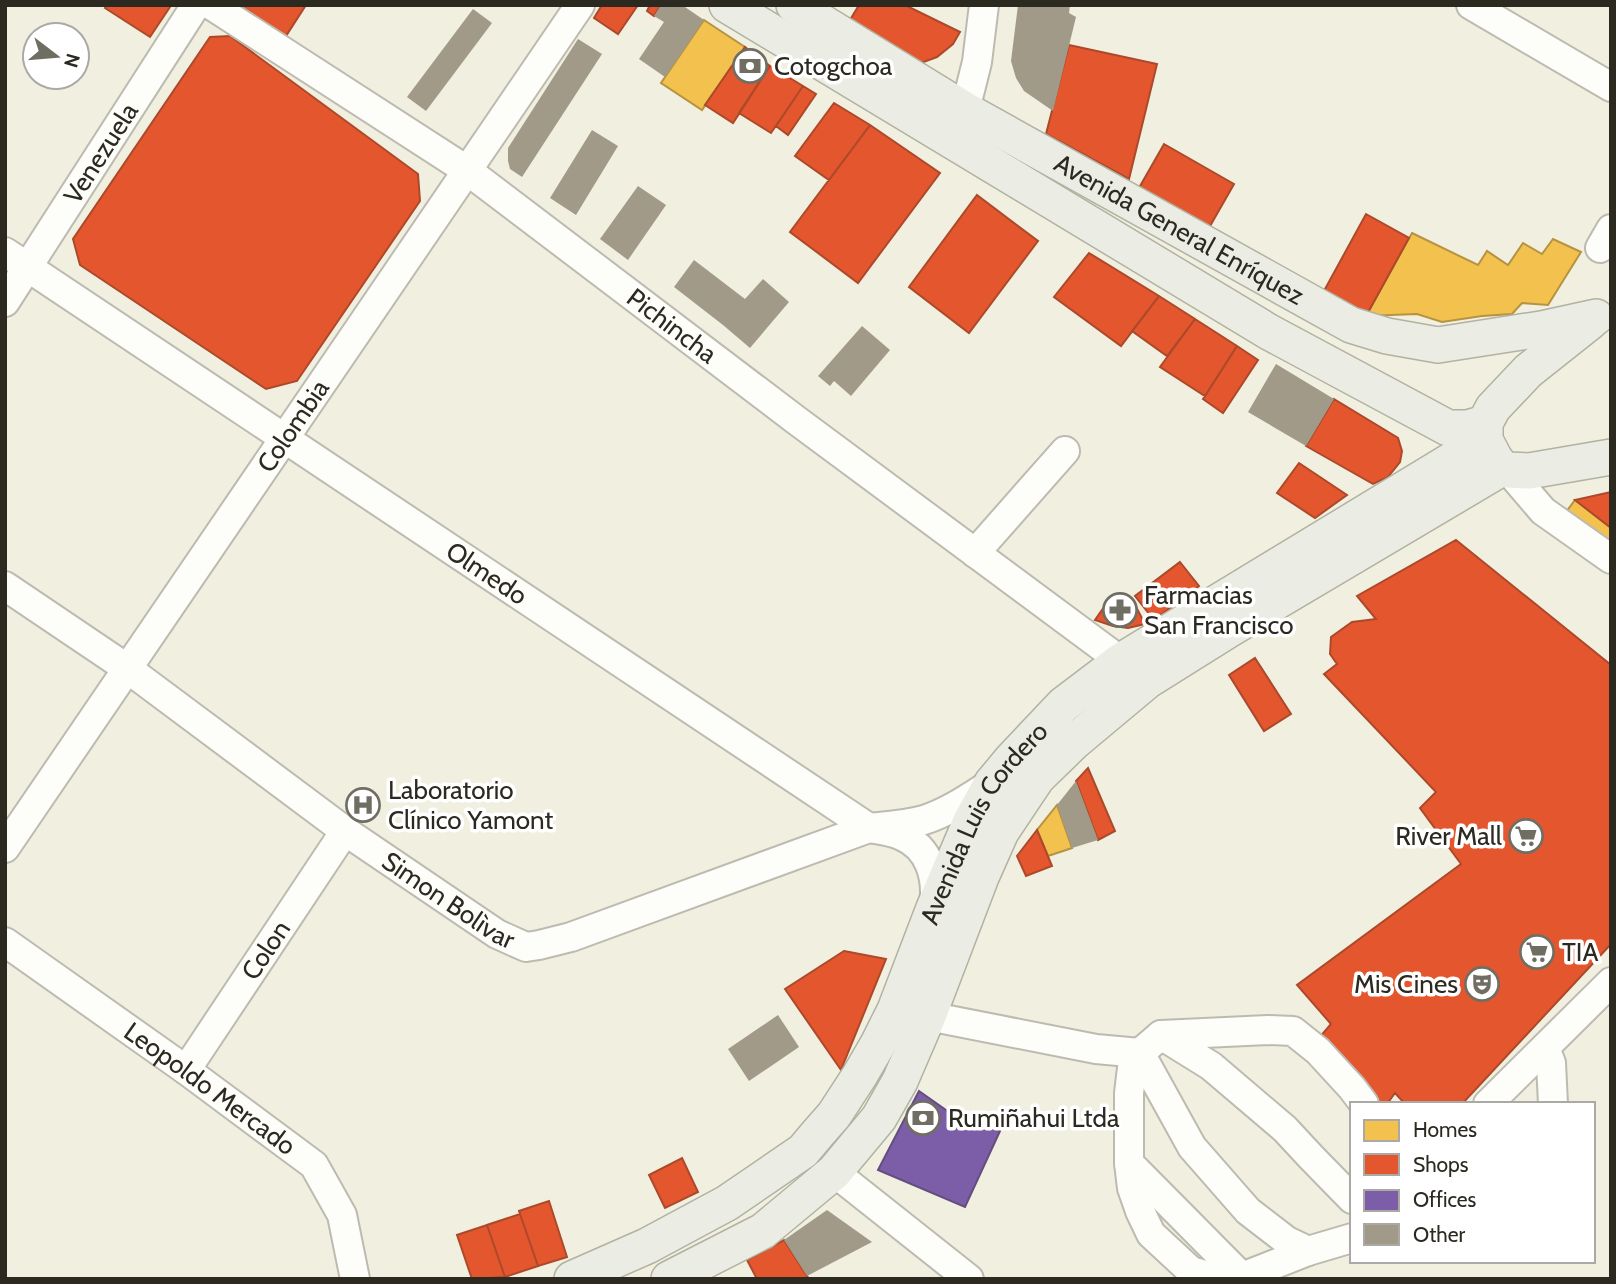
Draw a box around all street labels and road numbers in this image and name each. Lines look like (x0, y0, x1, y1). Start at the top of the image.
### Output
street label: Venezuela (57, 96, 145, 209)
street label: Avenida General Enríquez (1049, 147, 1310, 312)
street label: Pichincha (621, 281, 724, 370)
street label: Colombia (250, 373, 336, 478)
street label: Olmedo (440, 535, 533, 612)
street label: Avenida Luis Cordero (913, 715, 1054, 929)
street label: Simon Bolìvar (376, 845, 520, 956)
street label: Colon (234, 914, 297, 986)
street label: Leopoldo Mercado (118, 1015, 302, 1162)

